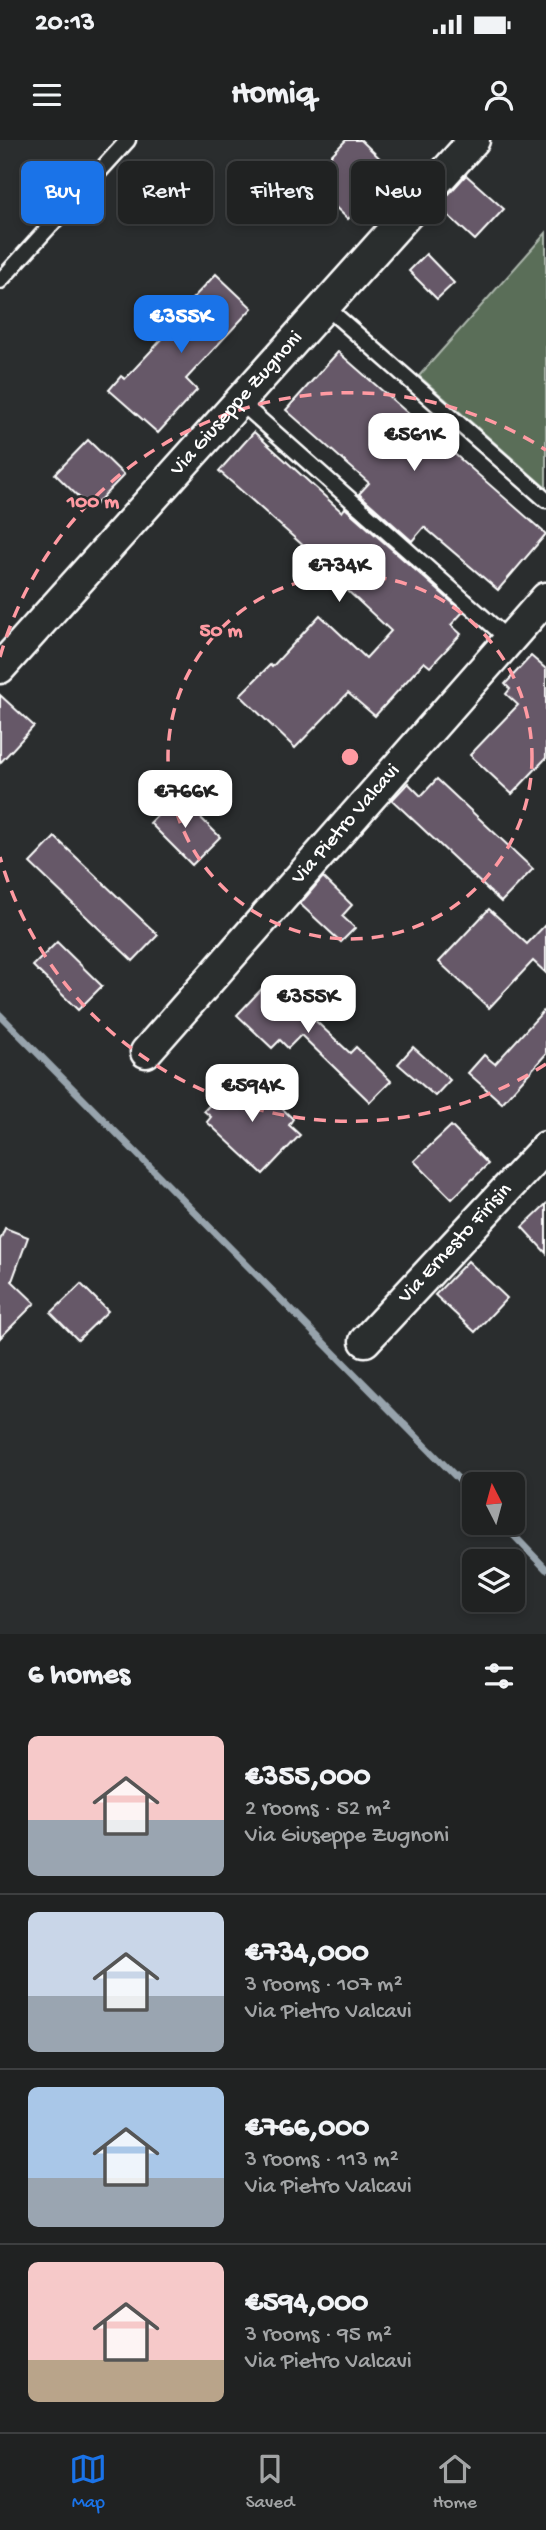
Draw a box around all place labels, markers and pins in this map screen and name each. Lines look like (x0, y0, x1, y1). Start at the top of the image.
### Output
pin: €355K (132, 296, 230, 355)
pin: €561K (365, 414, 463, 473)
pin: €734K (290, 545, 388, 604)
centre of rings (338, 745, 362, 769)
pin: €766K (136, 770, 234, 830)
pin: €355K (259, 976, 357, 1035)
pin: €594K (203, 1065, 301, 1124)

